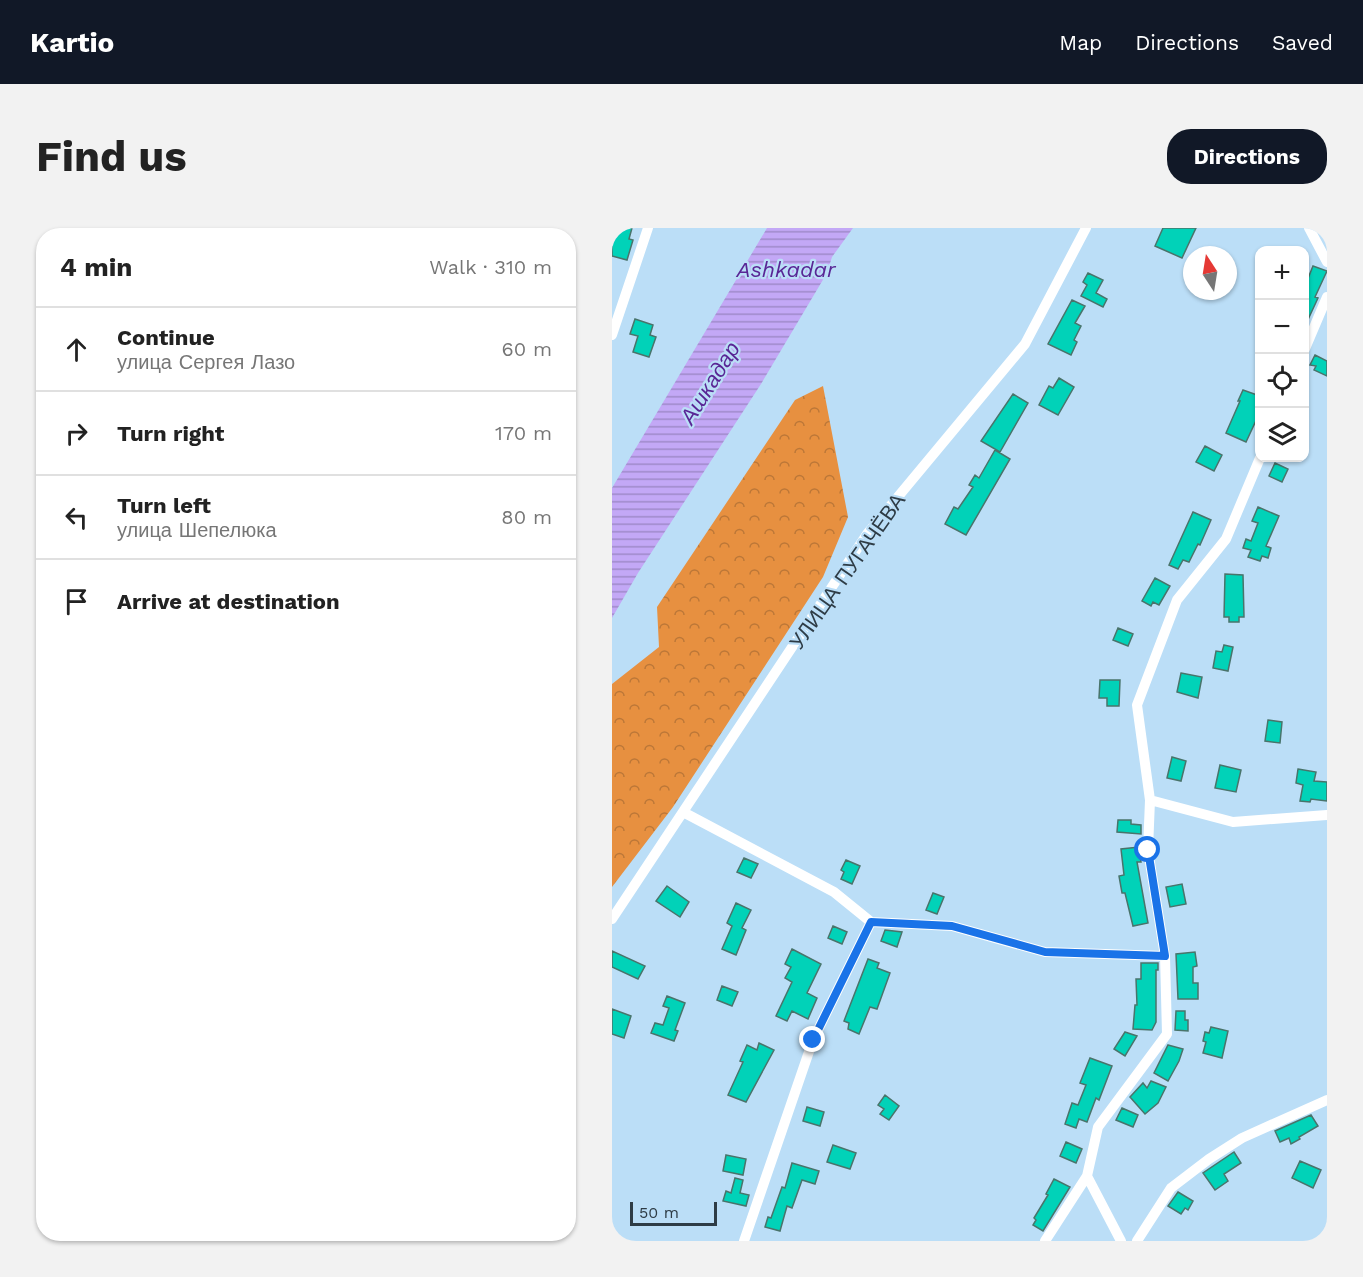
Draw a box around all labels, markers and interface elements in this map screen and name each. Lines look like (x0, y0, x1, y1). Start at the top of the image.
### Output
text: Kartio (30, 26, 114, 59)
text: Map (1059, 30, 1102, 55)
text: Directions (1135, 30, 1239, 55)
text: Saved (1272, 30, 1333, 55)
button: Directions (1167, 129, 1327, 184)
text: Find us (36, 132, 187, 181)
north arrow (1183, 246, 1237, 300)
map controls (1255, 246, 1309, 462)
button: + (1255, 246, 1309, 300)
text: 4 min (60, 252, 132, 282)
text: Walk · 310 m (429, 255, 552, 279)
water label: Ashkadar (735, 257, 837, 282)
button: − (1255, 300, 1309, 354)
text: Continue (117, 325, 215, 350)
icon: ahead (60, 333, 93, 366)
text: 60 m (502, 337, 552, 361)
water label: Ашкадар (674, 337, 745, 430)
text: улица Сергея Лазо (117, 350, 295, 374)
button: locate (1255, 354, 1309, 408)
button: layers (1255, 408, 1309, 462)
icon: right (60, 417, 93, 450)
text: Turn right (117, 421, 224, 446)
text: 170 m (495, 421, 552, 445)
street label: УЛИЦА ПУГАЧЁВА (784, 488, 910, 654)
text: Turn left (117, 493, 211, 518)
icon: left (60, 501, 93, 534)
text: 80 m (501, 505, 552, 529)
text: улица Шепелюка (117, 518, 277, 542)
icon: arrive (60, 585, 93, 618)
text: Arrive at destination (117, 589, 340, 614)
route start (1134, 836, 1160, 862)
route end (799, 1026, 825, 1052)
scale bar (630, 1199, 717, 1226)
text: 50 m (639, 1203, 679, 1222)

